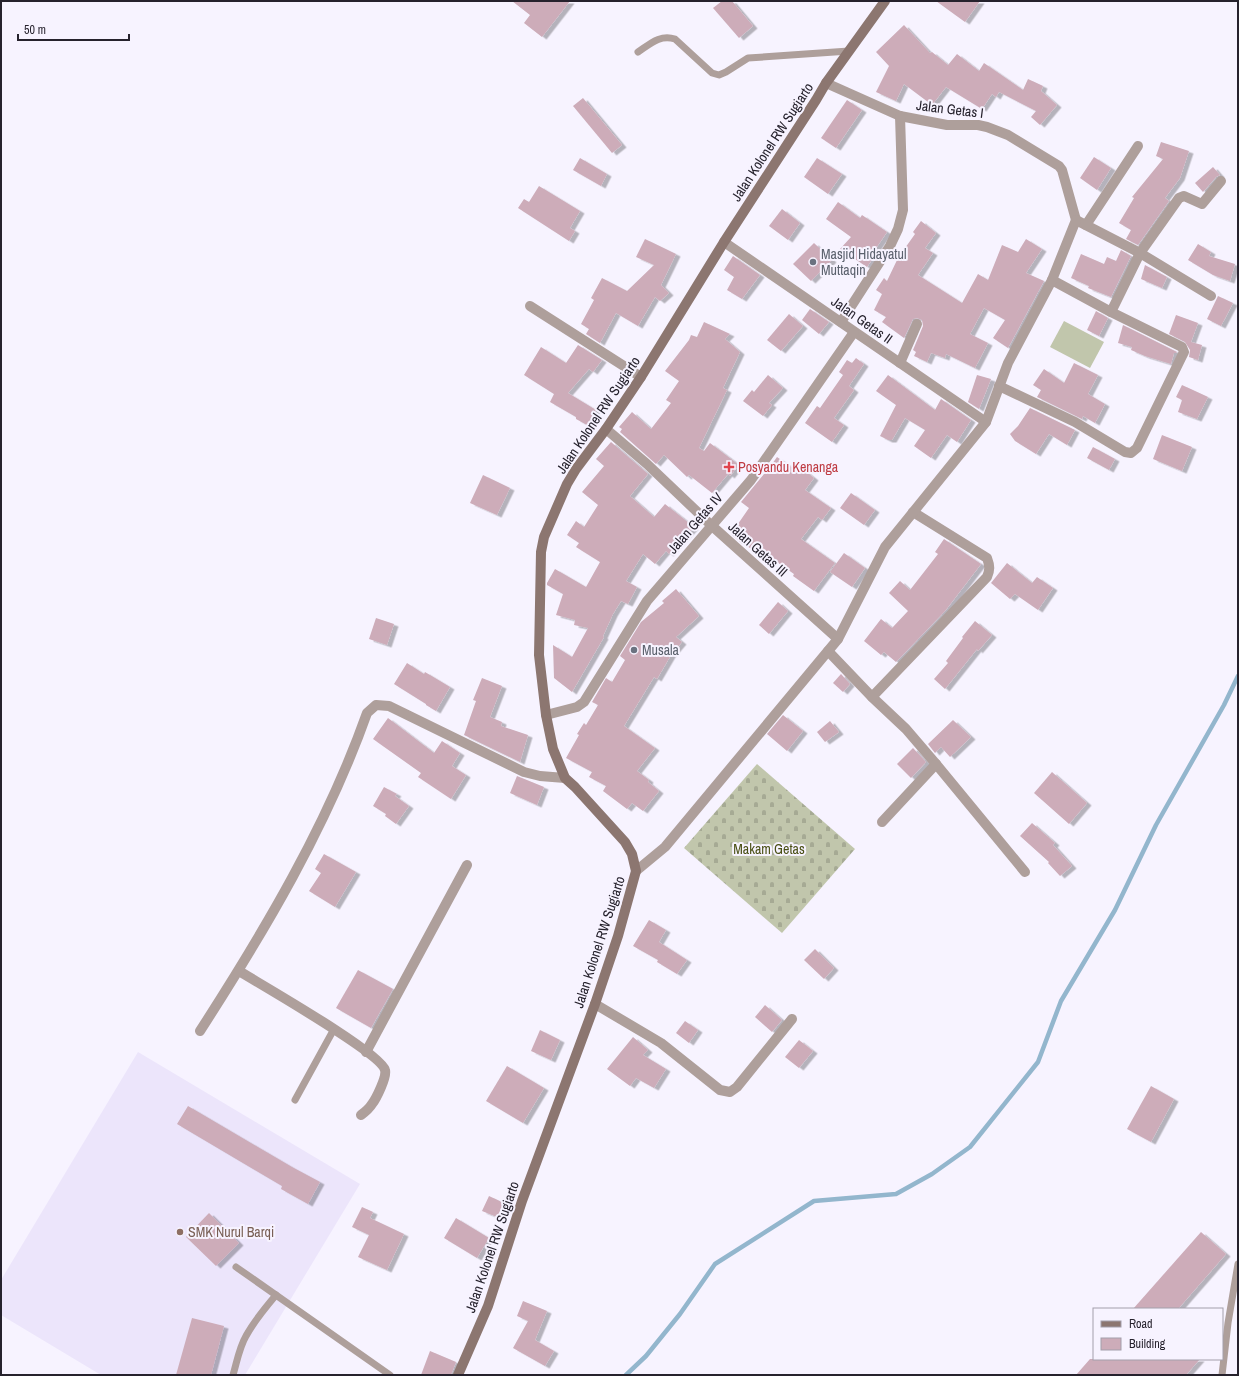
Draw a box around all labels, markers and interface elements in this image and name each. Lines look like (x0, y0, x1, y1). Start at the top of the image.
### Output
scale bar (18, 16, 129, 42)
text: 50 m (24, 22, 46, 38)
street label: Jalan Kolonel RW Sugiarto (727, 79, 817, 205)
street label: Jalan Getas I (915, 96, 985, 122)
place label: Masjid Hidayatul Muttaqin (821, 245, 907, 279)
marker: Masjid Hidayatul Muttaqin (808, 257, 818, 267)
street label: Jalan Getas II (828, 292, 896, 348)
street label: Jalan Kolonel RW Sugiarto (552, 353, 644, 477)
place label: Posyandu Kenanga (738, 458, 839, 476)
marker: Posyandu Kenanga (723, 461, 735, 473)
street label: Jalan Getas IV (664, 488, 727, 557)
street label: Jalan Getas III (724, 518, 792, 580)
place label: Musala (642, 641, 680, 659)
marker: Musala (629, 645, 639, 655)
park label: Makam Getas (733, 840, 805, 858)
street label: Jalan Kolonel RW Sugiarto (569, 874, 629, 1010)
street label: Jalan Kolonel RW Sugiarto (461, 1179, 523, 1315)
place label: SMK Nurul Barqi (188, 1223, 274, 1241)
marker: SMK Nurul Barqi (175, 1227, 185, 1237)
legend (1093, 1308, 1223, 1360)
text: Road (1129, 1316, 1153, 1332)
text: Building (1129, 1336, 1166, 1352)

